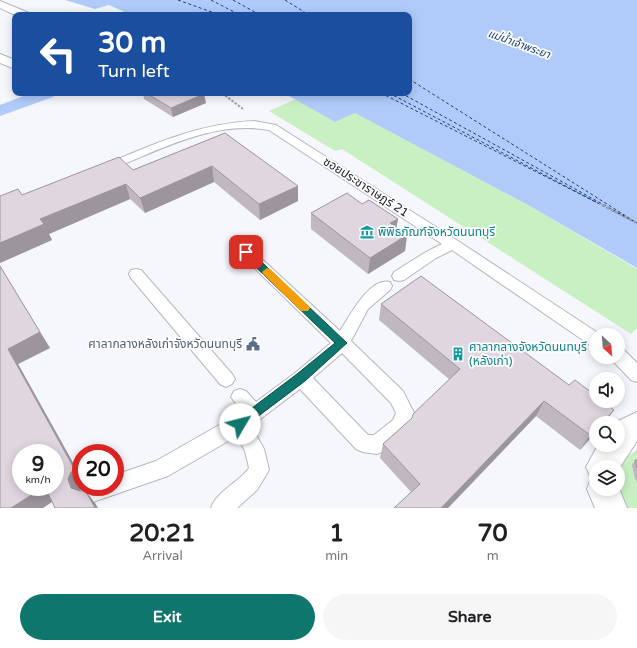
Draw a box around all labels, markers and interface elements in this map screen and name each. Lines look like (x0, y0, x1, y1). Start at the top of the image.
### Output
water label: แม่น้ำเจ้าพระยา (486, 25, 553, 61)
text: 30 m (98, 26, 166, 60)
icon: left (32, 28, 84, 80)
text: Turn left (98, 60, 170, 82)
street label: ซอยประชาราษฎร์ 21 (321, 154, 411, 220)
museum icon: พิพิธภัณฑ์จังหวัดนนทบุรี (359, 224, 375, 240)
place label: พิพิธภัณฑ์จังหวัดนนทบุรี (378, 225, 495, 239)
pin (229, 235, 263, 269)
icon: arrive (235, 241, 257, 263)
north arrow (589, 328, 625, 364)
map controls (589, 328, 625, 496)
public building icon: ศาลากลางหลังเก่าจังหวัดนนทบุรี (245, 336, 261, 352)
place label: ศาลากลางหลังเก่าจังหวัดนนทบุรี (88, 337, 242, 351)
place label: ศาลากลางจังหวัดนนทบุรี (หลังเก่า) (469, 340, 587, 368)
building icon: ศาลากลางจังหวัดนนทบุรี (หลังเก่า) (450, 346, 466, 362)
button: sound (589, 372, 625, 408)
position arrow (219, 403, 261, 445)
button: search (589, 416, 625, 452)
speed limit sign: 20 (72, 444, 124, 496)
text: 9 (32, 453, 44, 477)
button: layers (589, 460, 625, 496)
text: km/h (25, 474, 51, 486)
text: 20:21 (129, 519, 196, 548)
text: 1 (329, 519, 344, 548)
text: 70 (478, 519, 508, 548)
text: Arrival (142, 548, 183, 564)
text: min (325, 548, 348, 564)
text: m (487, 548, 499, 564)
button: Exit (20, 594, 315, 640)
button: Share (323, 594, 617, 640)

